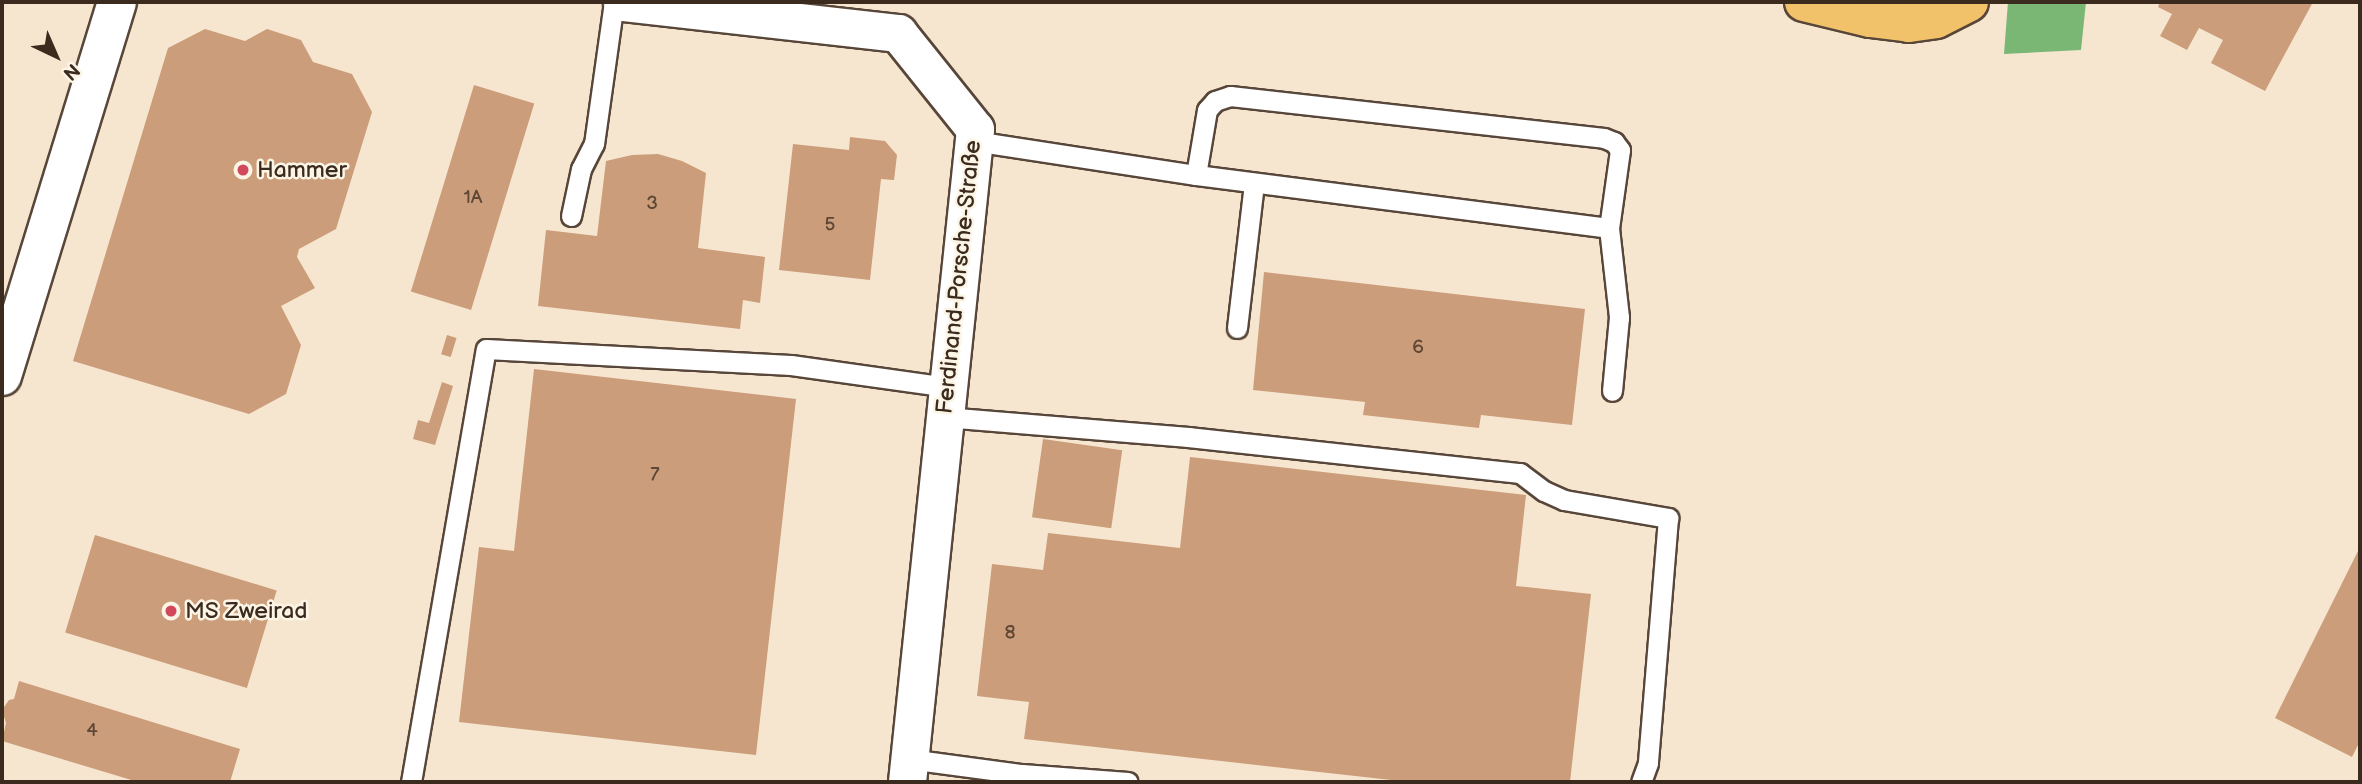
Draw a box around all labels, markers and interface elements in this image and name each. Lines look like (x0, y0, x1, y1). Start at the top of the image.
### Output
north arrow (21, 21, 91, 91)
text: N (58, 58, 84, 85)
street label: Ferdinand-Porsche-Straße (931, 139, 987, 415)
place label: Hammer (257, 156, 347, 184)
marker: Hammer (235, 162, 251, 178)
house number: 1A (464, 187, 482, 209)
house number: 3 (646, 193, 658, 215)
house number: 5 (825, 214, 835, 236)
house number: 6 (1412, 337, 1424, 359)
house number: 7 (650, 464, 660, 486)
place label: MS Zweirad (185, 597, 307, 625)
marker: MS Zweirad (163, 603, 179, 619)
house number: 8 (1004, 622, 1016, 644)
house number: 4 (86, 720, 98, 742)

